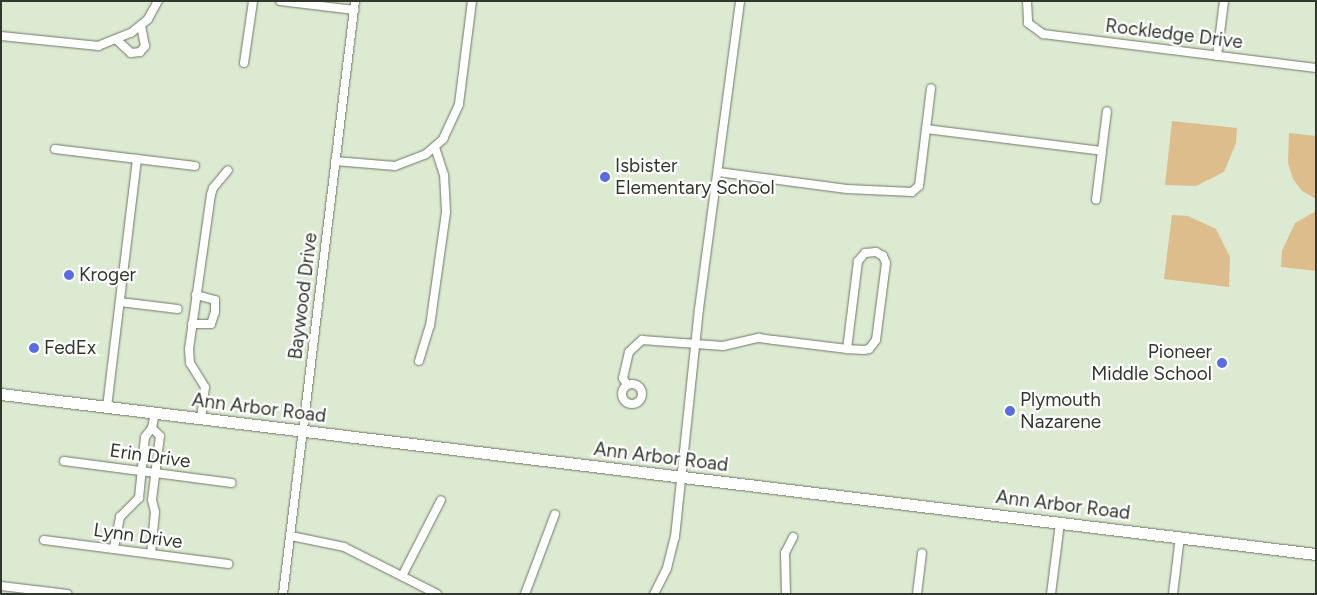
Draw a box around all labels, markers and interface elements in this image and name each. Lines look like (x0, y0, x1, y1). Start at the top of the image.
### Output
street label: Rockledge Drive (1104, 14, 1244, 54)
place label: Isbister Elementary School (615, 155, 775, 199)
marker: Isbister Elementary School (599, 171, 611, 183)
street label: Baywood Drive (284, 231, 322, 361)
place label: Kroger (79, 264, 136, 286)
marker: Kroger (63, 269, 75, 281)
place label: FedEx (44, 337, 96, 359)
place label: Pioneer Middle School (1091, 341, 1212, 385)
marker: FedEx (28, 342, 40, 354)
marker: Pioneer Middle School (1216, 357, 1228, 369)
street label: Ann Arbor Road (191, 388, 327, 428)
place label: Plymouth Nazarene (1020, 389, 1101, 433)
marker: Plymouth Nazarene (1004, 405, 1016, 417)
street label: Ann Arbor Road (593, 437, 729, 477)
street label: Erin Drive (108, 439, 192, 473)
street label: Ann Arbor Road (995, 485, 1131, 525)
street label: Lynn Drive (92, 518, 184, 554)

